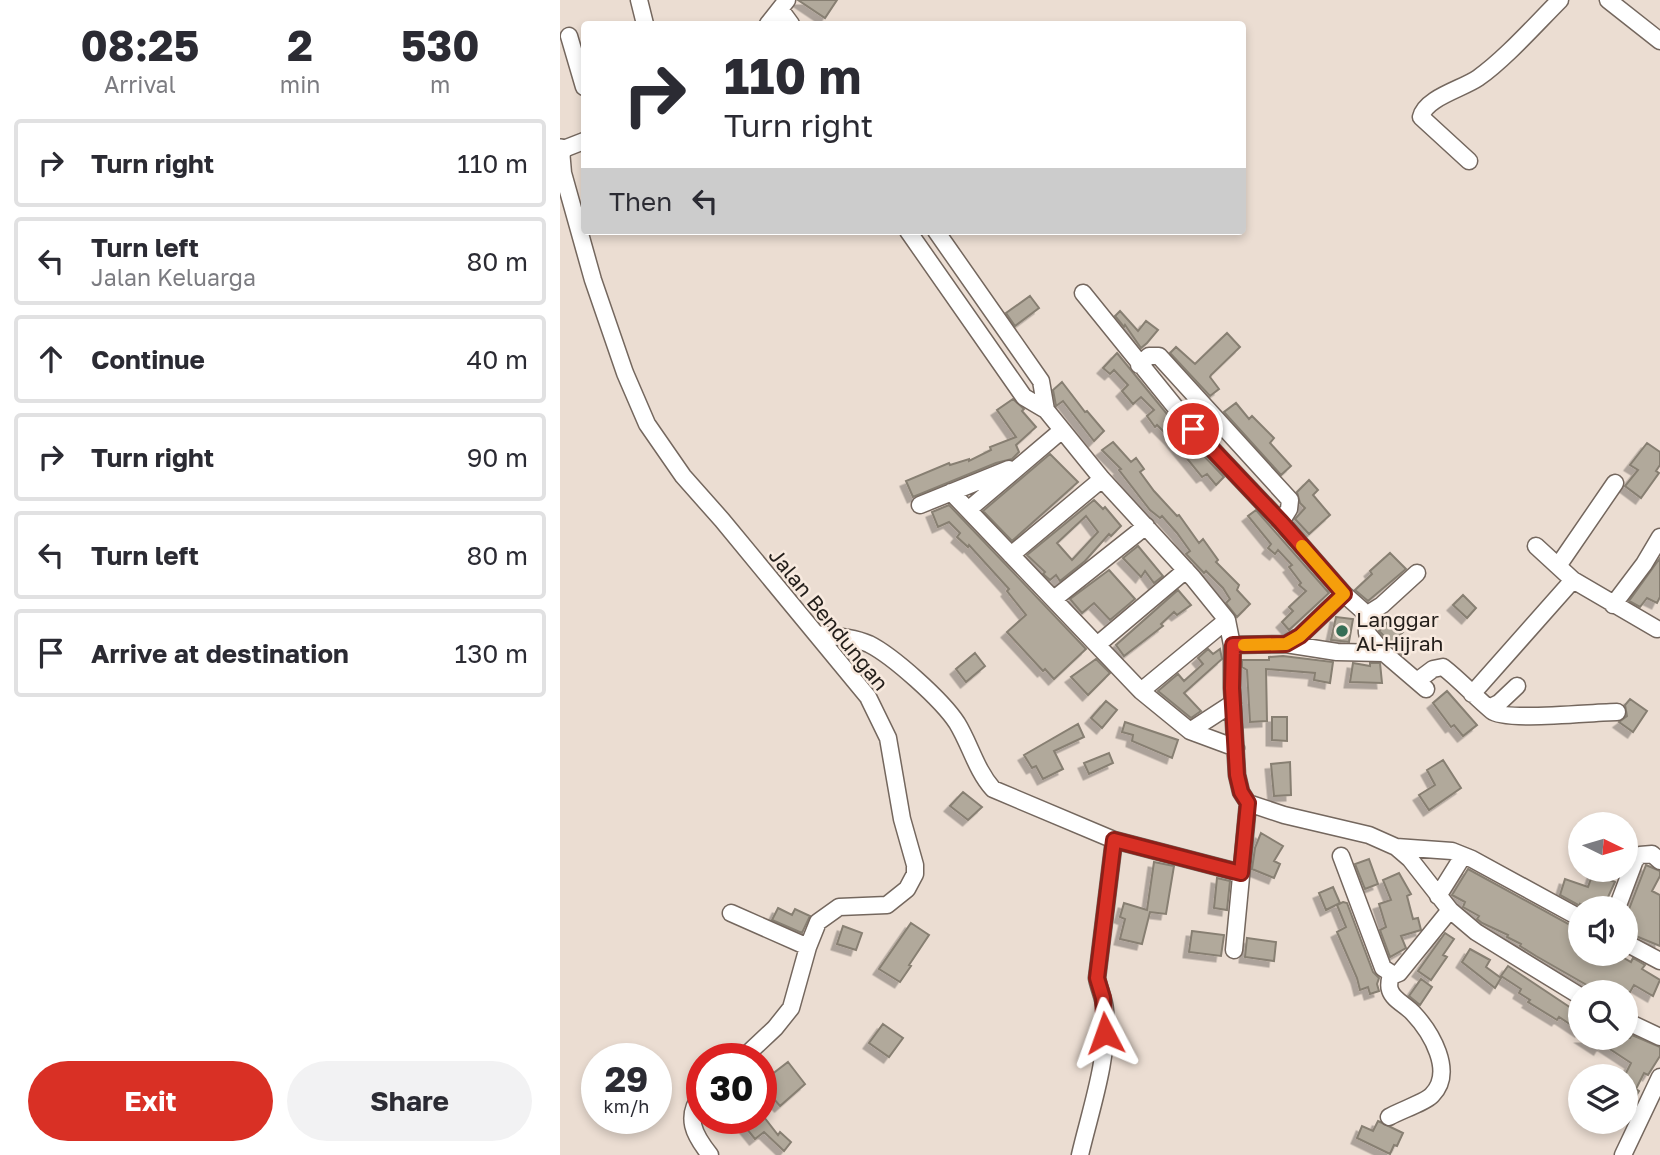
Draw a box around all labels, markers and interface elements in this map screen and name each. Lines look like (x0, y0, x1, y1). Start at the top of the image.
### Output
text: 08:25 (80, 20, 199, 70)
text: 2 (287, 20, 313, 70)
text: 530 (401, 20, 480, 70)
text: 110 m (724, 46, 861, 105)
icon: right (609, 49, 700, 140)
text: Arrival (104, 70, 176, 98)
text: min (280, 70, 320, 98)
text: m (430, 70, 450, 98)
text: Turn right (724, 106, 873, 144)
icon: right (32, 144, 70, 182)
text: Turn right (91, 148, 214, 179)
text: 110 m (457, 148, 528, 179)
icon: left (686, 182, 724, 220)
text: Then (609, 186, 672, 217)
text: Turn left (91, 232, 199, 263)
icon: left (32, 242, 70, 280)
text: 80 m (467, 246, 528, 277)
text: Jalan Keluarga (91, 263, 256, 291)
icon: ahead (32, 340, 70, 378)
text: Continue (91, 344, 205, 375)
text: 40 m (467, 344, 528, 375)
pin (1163, 399, 1223, 459)
icon: arrive (1174, 410, 1212, 448)
icon: right (32, 438, 70, 476)
text: Turn right (91, 442, 214, 473)
text: 90 m (467, 442, 528, 473)
icon: left (32, 536, 70, 574)
text: Turn left (91, 540, 199, 571)
text: 80 m (467, 540, 528, 571)
street label: Jalan Bendungan (764, 543, 894, 695)
place label: Langgar Al-Hijrah (1356, 606, 1444, 656)
marker: Langgar Al-Hijrah (1334, 623, 1350, 639)
icon: arrive (32, 634, 70, 672)
text: Arrive at destination (91, 638, 349, 669)
text: 130 m (455, 638, 528, 669)
north arrow (1568, 812, 1638, 882)
map controls (1568, 812, 1638, 1134)
button: sound (1568, 896, 1638, 966)
button: search (1568, 980, 1638, 1050)
position arrow (1068, 996, 1142, 1070)
speed limit sign: 30 (686, 1043, 777, 1134)
text: 29 (605, 1058, 648, 1100)
button: Exit (28, 1061, 273, 1141)
button: Share (287, 1061, 532, 1141)
button: layers (1568, 1064, 1638, 1134)
text: km/h (604, 1095, 649, 1117)

